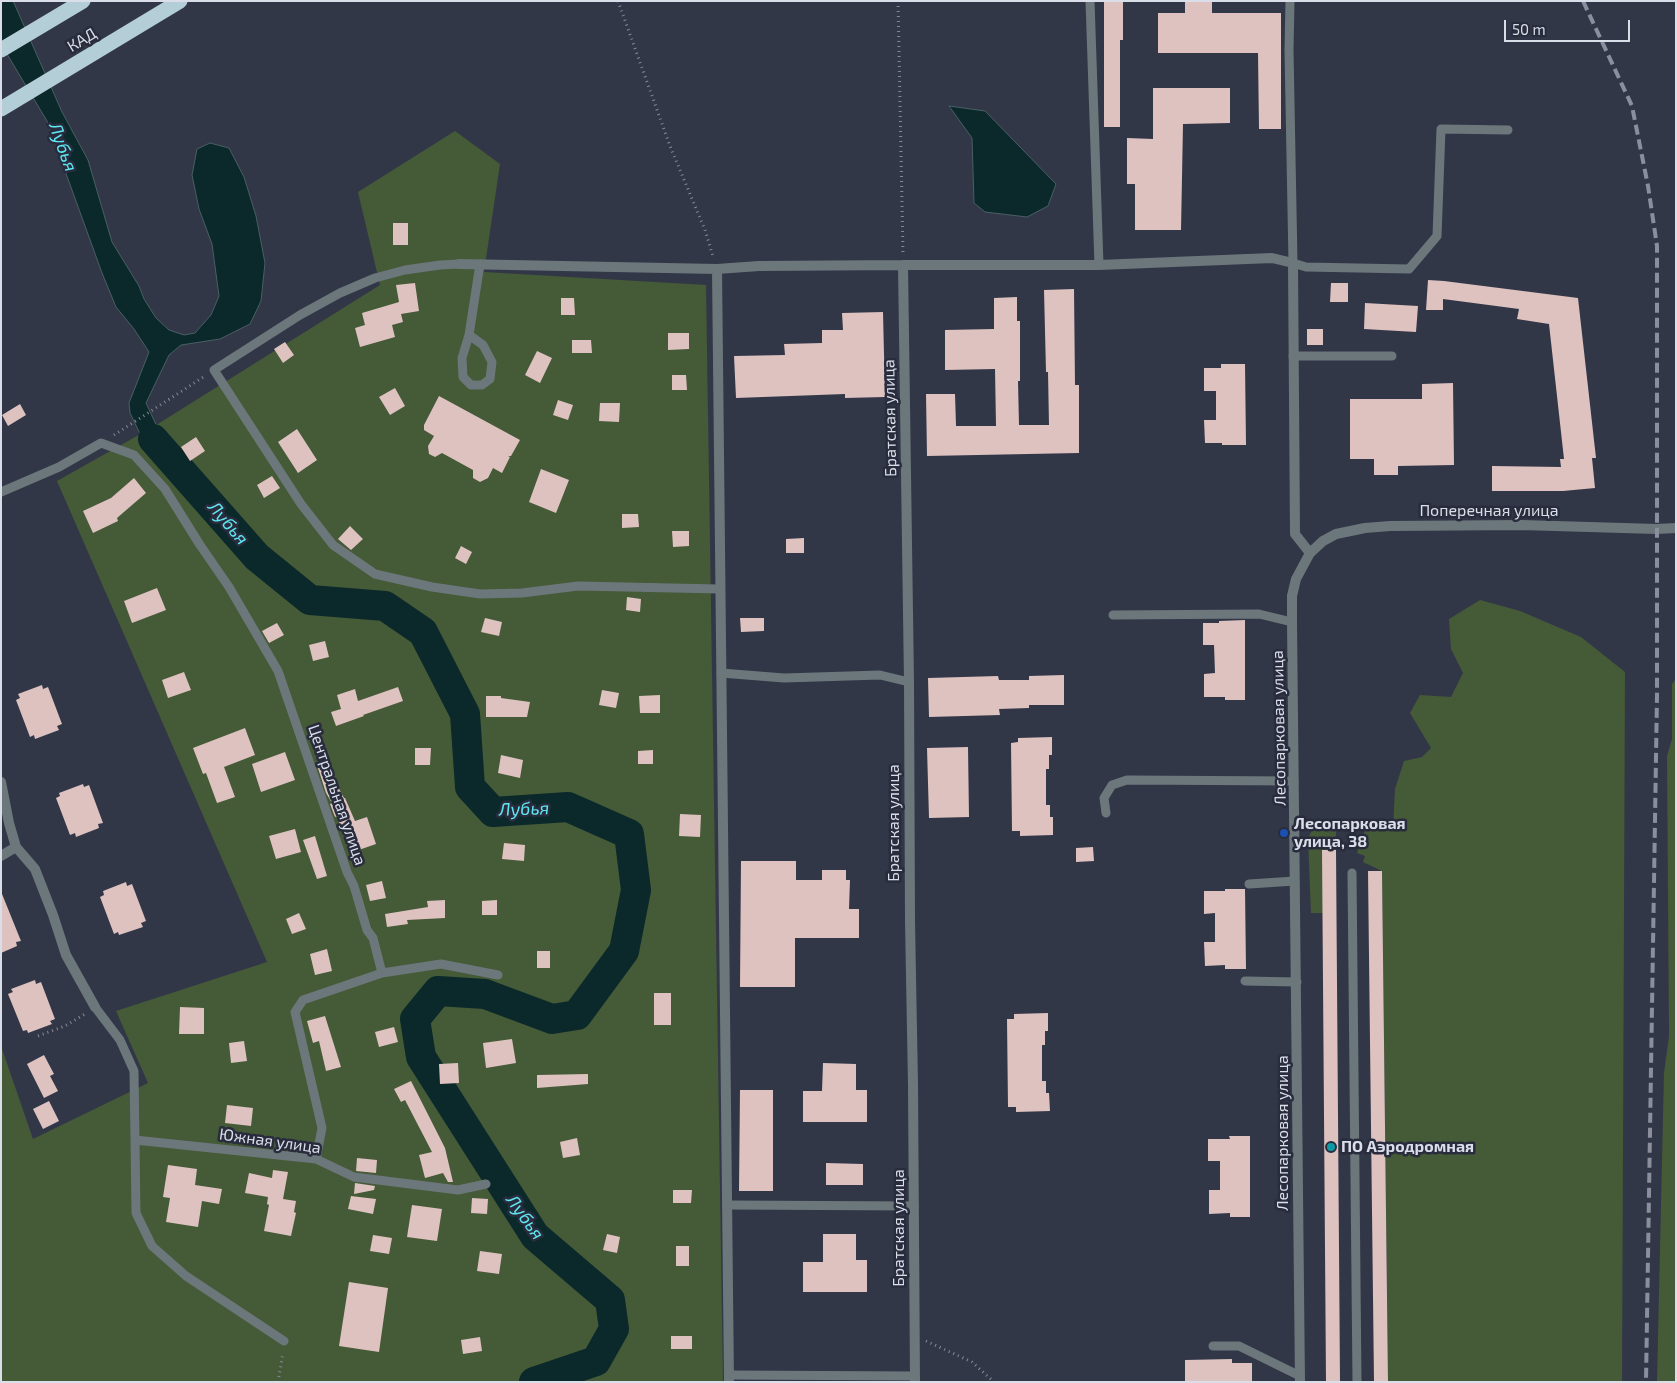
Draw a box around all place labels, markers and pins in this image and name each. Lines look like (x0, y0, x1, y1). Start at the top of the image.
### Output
place label: Лесопарковая улица, 38 (1294, 814, 1406, 852)
marker: Лесопарковая улица, 38 (1278, 827, 1290, 839)
place label: ПО Аэродромная (1341, 1137, 1474, 1157)
marker: ПО Аэродромная (1325, 1141, 1337, 1153)

